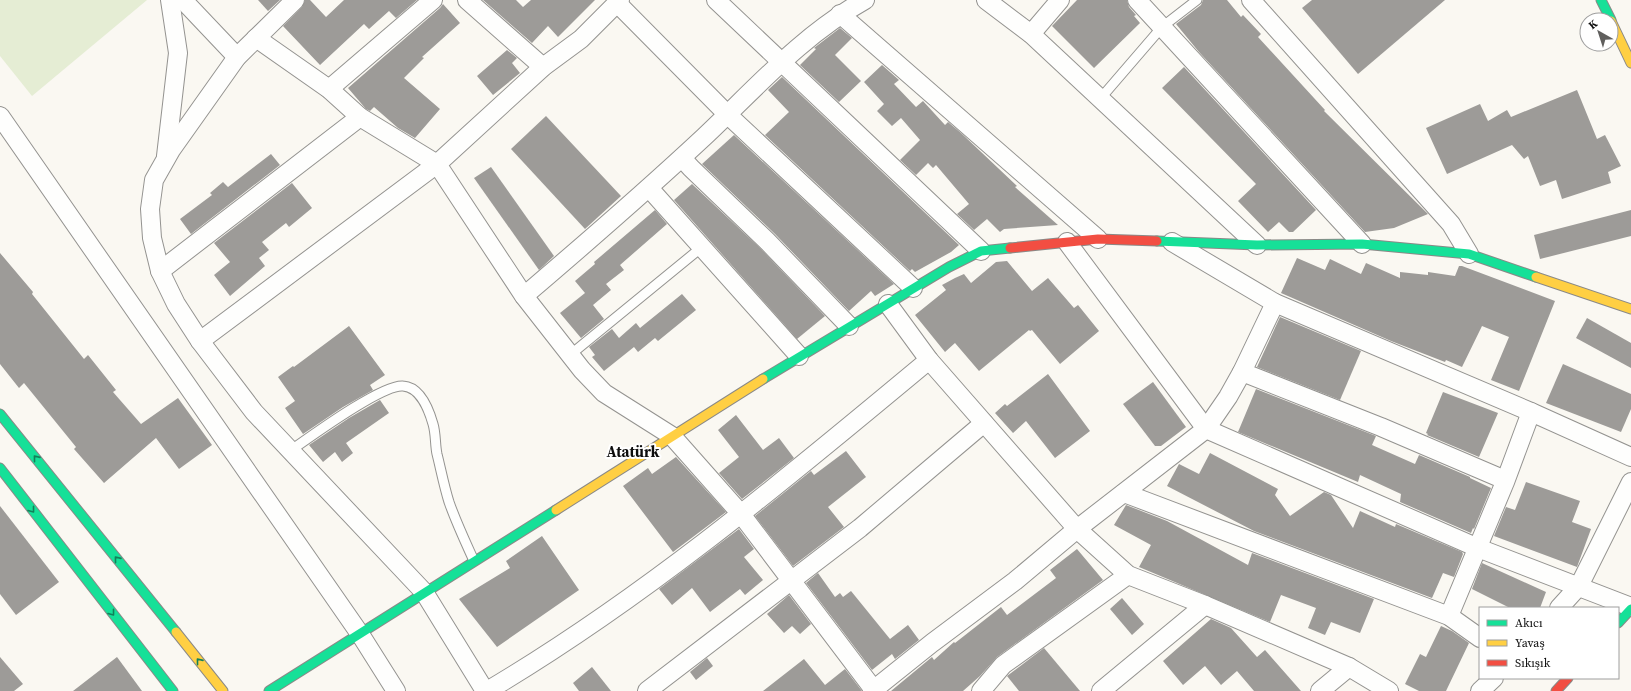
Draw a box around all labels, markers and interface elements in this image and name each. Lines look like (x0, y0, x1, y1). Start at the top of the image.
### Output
north arrow (1579, 12, 1619, 52)
text: K (1585, 16, 1601, 33)
district label: Atatürk (606, 441, 660, 462)
one-way arrow (33, 455, 40, 463)
one-way arrow (28, 505, 35, 512)
one-way arrow (115, 557, 122, 564)
legend (1479, 607, 1619, 679)
one-way arrow (107, 608, 114, 615)
text: Akıcı (1515, 615, 1543, 631)
text: Yavaş (1515, 635, 1545, 651)
text: Sıkışık (1515, 655, 1551, 671)
one-way arrow (196, 658, 203, 665)

